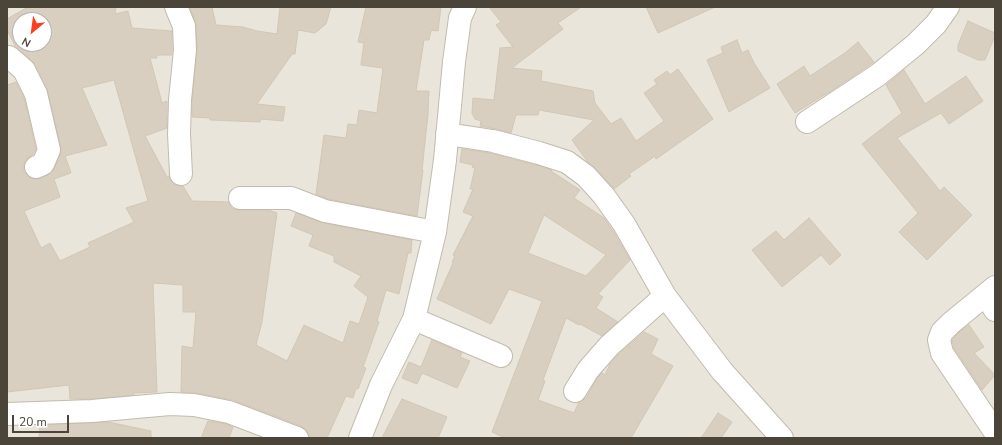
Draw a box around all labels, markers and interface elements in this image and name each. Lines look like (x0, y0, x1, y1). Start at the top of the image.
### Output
north arrow (12, 12, 52, 52)
text: N (19, 34, 34, 51)
scale bar (14, 407, 71, 433)
text: 20 m (19, 414, 47, 430)

